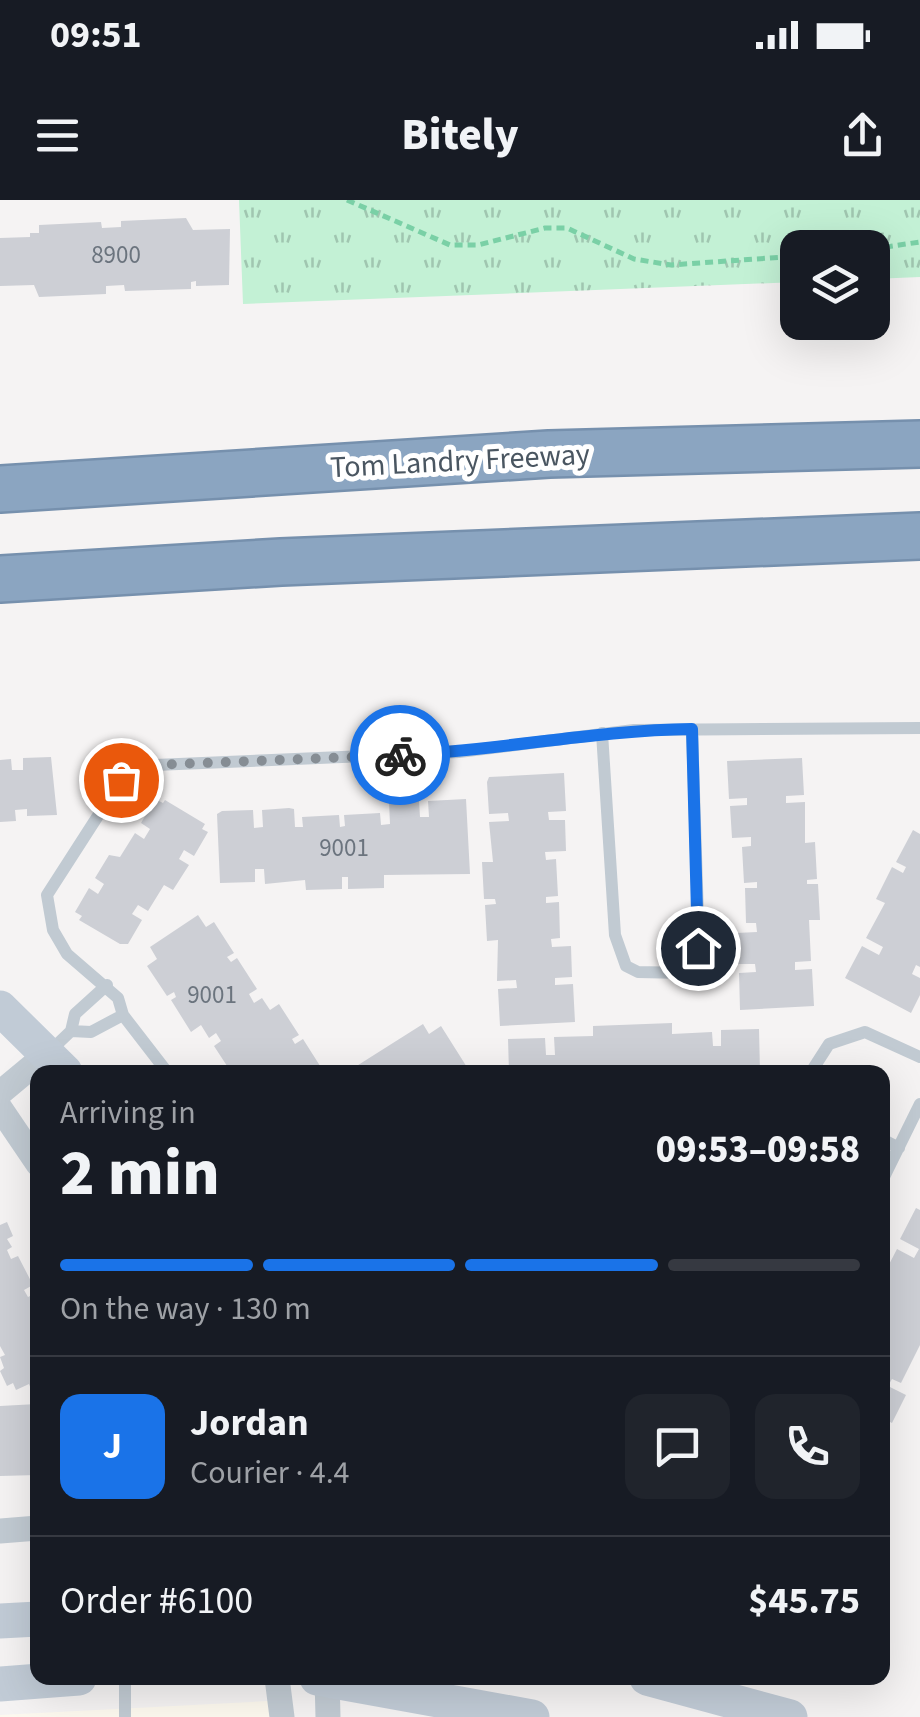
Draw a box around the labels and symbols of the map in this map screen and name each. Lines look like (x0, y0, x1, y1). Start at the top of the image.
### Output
house number: 8900 (91, 237, 141, 273)
street label: Tom Landry Freeway (329, 433, 591, 489)
courier (350, 705, 450, 805)
pin (79, 738, 164, 823)
house number: 9001 (319, 830, 369, 866)
pin (656, 906, 741, 991)
house number: 9001 (187, 977, 237, 1013)

